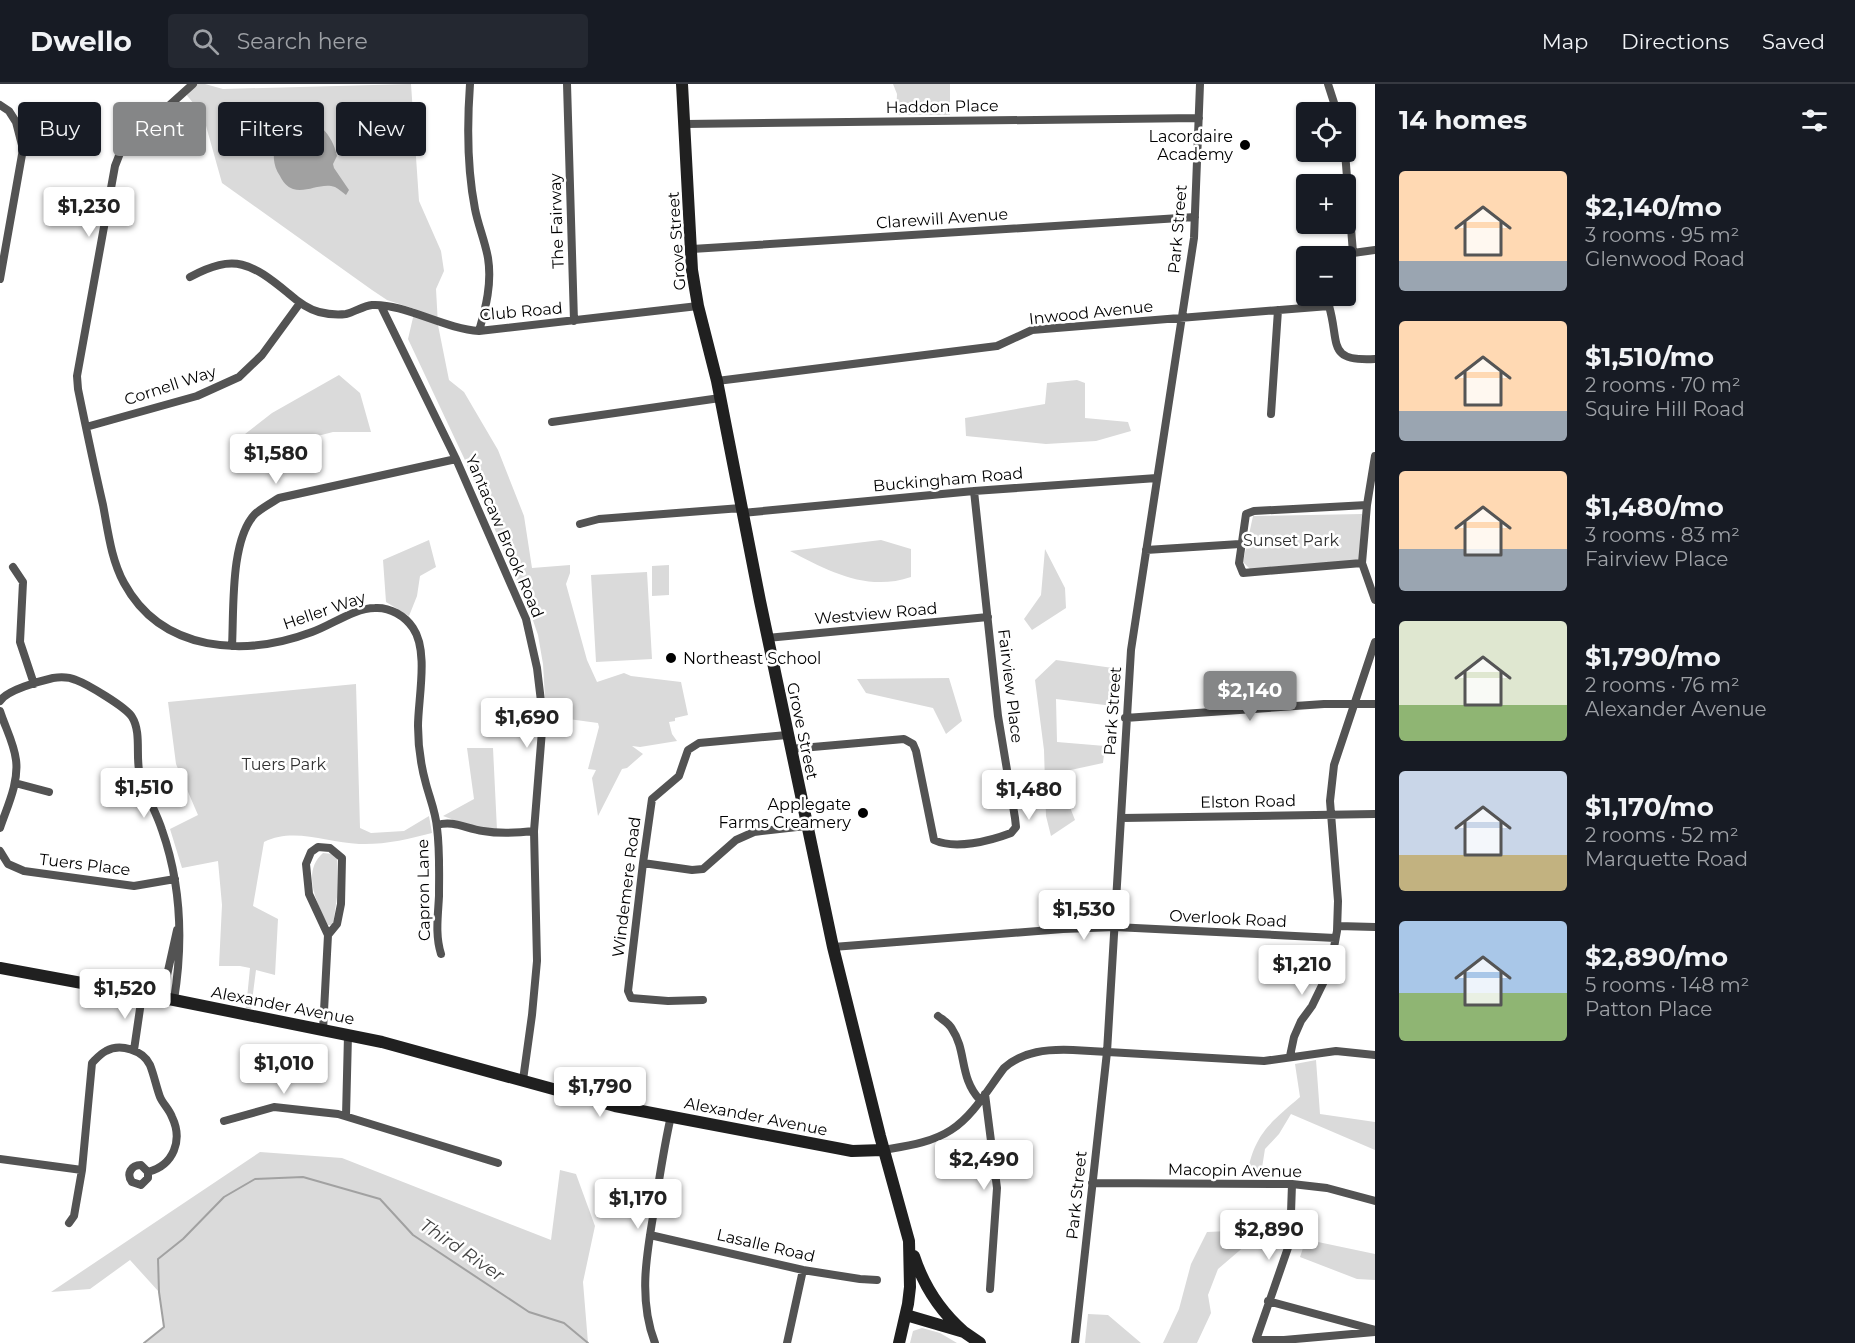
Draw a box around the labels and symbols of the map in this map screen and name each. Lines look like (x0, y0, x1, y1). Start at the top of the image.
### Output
street label: Haddon Place (885, 96, 999, 117)
place label: Lacordaire Academy (1149, 127, 1233, 164)
marker: Lacordaire Academy (1238, 138, 1252, 152)
street label: The Fairway (545, 173, 568, 269)
street label: Park Street (1164, 183, 1191, 274)
pin: $1,230 (40, 187, 138, 238)
street label: Grove Street (664, 190, 689, 291)
street label: Clarewill Avenue (875, 204, 1009, 233)
street label: Inwood Avenue (1028, 297, 1154, 328)
street label: Club Road (479, 298, 563, 325)
street label: Cornell Way (122, 362, 219, 409)
pin: $1,580 (227, 434, 325, 485)
street label: Yantacaw Brook Road (462, 452, 548, 621)
street label: Buckingham Road (872, 463, 1024, 496)
park label: Sunset Park (1243, 531, 1339, 550)
street label: Heller Way (280, 587, 368, 633)
street label: Westview Road (814, 599, 938, 628)
street label: Fairview Place (994, 628, 1027, 744)
place label: Northeast School (683, 649, 821, 668)
marker: Northeast School (664, 651, 678, 665)
street label: Park Street (1100, 665, 1125, 756)
pin: $2,140 (1201, 671, 1299, 722)
street label: Grove Street (783, 681, 822, 782)
pin: $1,690 (478, 698, 576, 749)
park label: Tuers Park (242, 755, 327, 774)
pin: $1,510 (95, 768, 193, 819)
pin: $1,480 (980, 770, 1078, 821)
street label: Elston Road (1200, 791, 1296, 812)
place label: Applegate Farms Creamery (718, 795, 851, 832)
marker: Applegate Farms Creamery (856, 806, 870, 820)
street label: Windemere Road (608, 816, 645, 959)
street label: Capron Lane (413, 839, 434, 941)
street label: Tuers Place (38, 849, 132, 880)
pin: $1,530 (1035, 890, 1133, 941)
street label: Overlook Road (1169, 906, 1287, 931)
pin: $1,210 (1253, 945, 1351, 996)
pin: $1,520 (76, 969, 174, 1020)
street label: Alexander Avenue (210, 982, 356, 1029)
pin: $1,010 (235, 1044, 333, 1095)
pin: $1,790 (551, 1067, 649, 1118)
street label: Alexander Avenue (683, 1093, 829, 1140)
pin: $2,490 (935, 1140, 1033, 1191)
street label: Park Street (1062, 1149, 1091, 1240)
street label: Macopin Avenue (1168, 1160, 1302, 1181)
pin: $1,170 (589, 1179, 687, 1230)
pin: $2,890 (1220, 1210, 1318, 1261)
water label: Third River (416, 1214, 509, 1287)
street label: Lasalle Road (715, 1225, 817, 1266)

